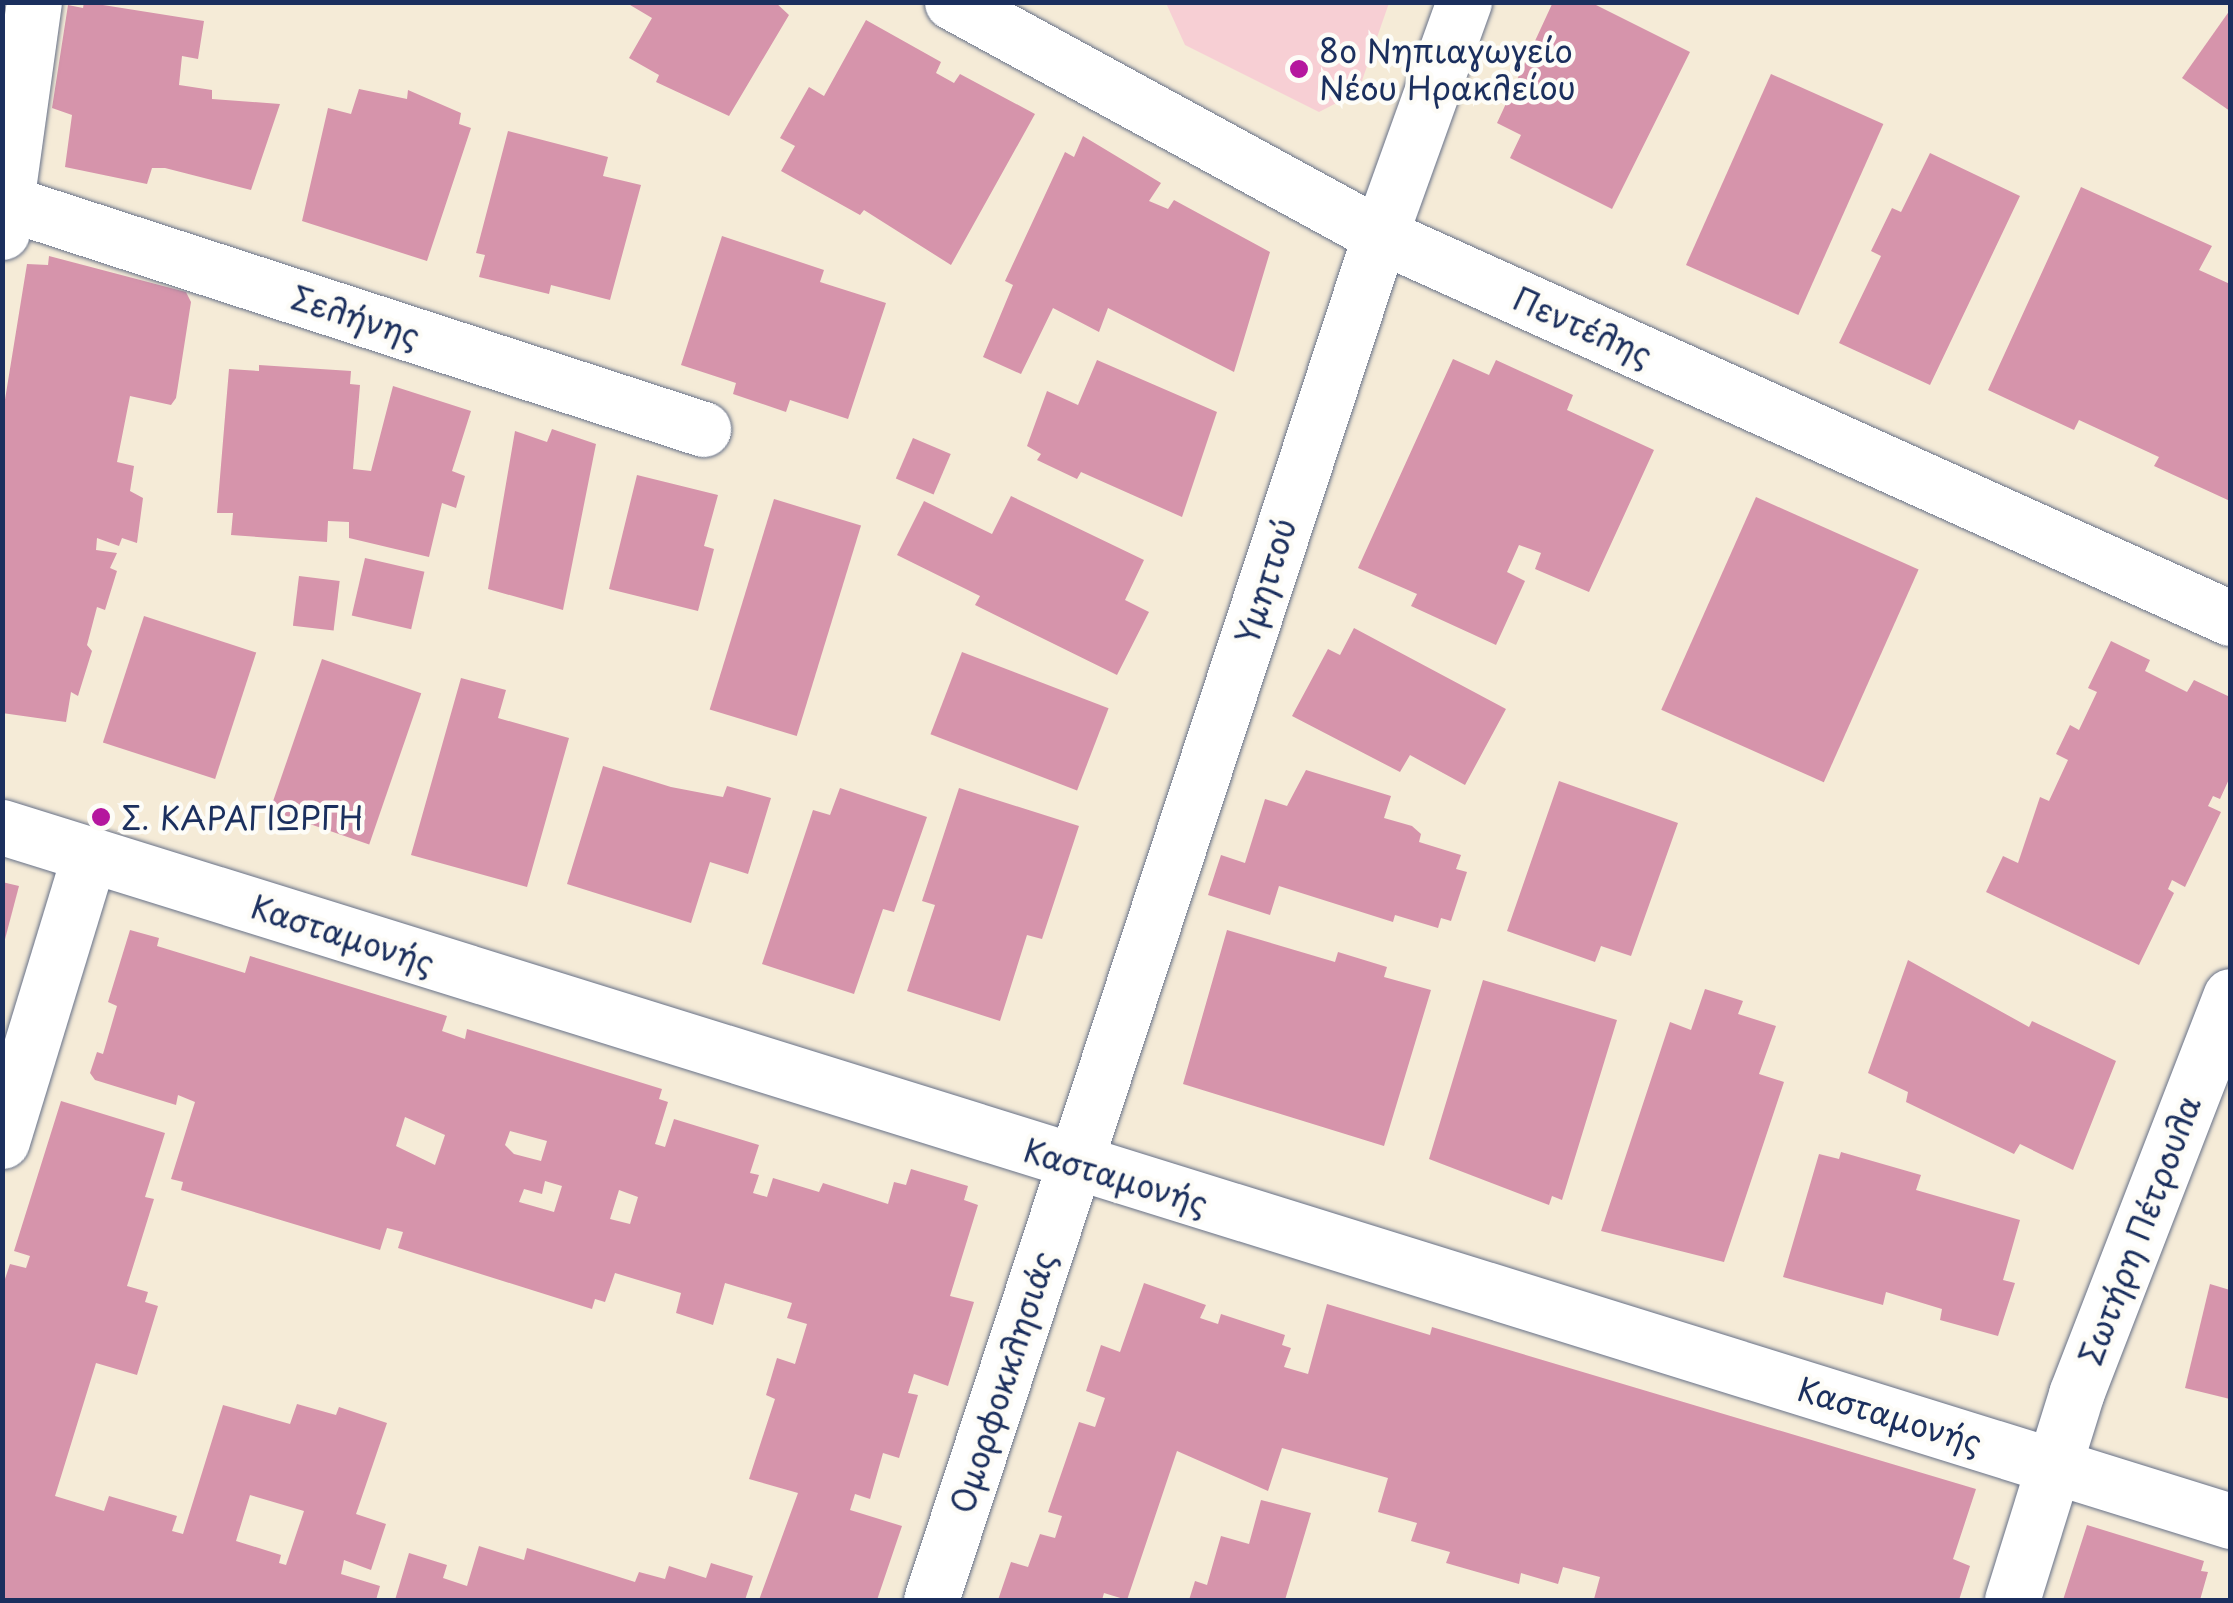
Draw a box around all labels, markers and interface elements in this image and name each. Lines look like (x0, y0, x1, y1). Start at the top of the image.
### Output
place label: 8ο Νηπιαγωγείο Νέου Ηρακλείου (1319, 32, 1576, 107)
marker: 8ο Νηπιαγωγείο Νέου Ηρακλείου (1288, 58, 1310, 80)
street label: Σελήνης (287, 277, 425, 355)
street label: Πεντέλης (1508, 278, 1658, 374)
street label: Υμηττού (1227, 513, 1303, 649)
place label: Σ. ΚΑΡΑΓΙΩΡΓΗ (121, 798, 364, 836)
marker: Σ. ΚΑΡΑΓΙΩΡΓΗ (90, 806, 112, 828)
street label: Κασταμονής (247, 886, 439, 982)
street label: Σωτήρη Πέτρουλα (2070, 1090, 2208, 1370)
street label: Κασταμονής (1019, 1130, 1213, 1222)
street label: Ομορφοκκλησιάς (942, 1246, 1062, 1518)
street label: Κασταμονής (1793, 1369, 1987, 1461)

